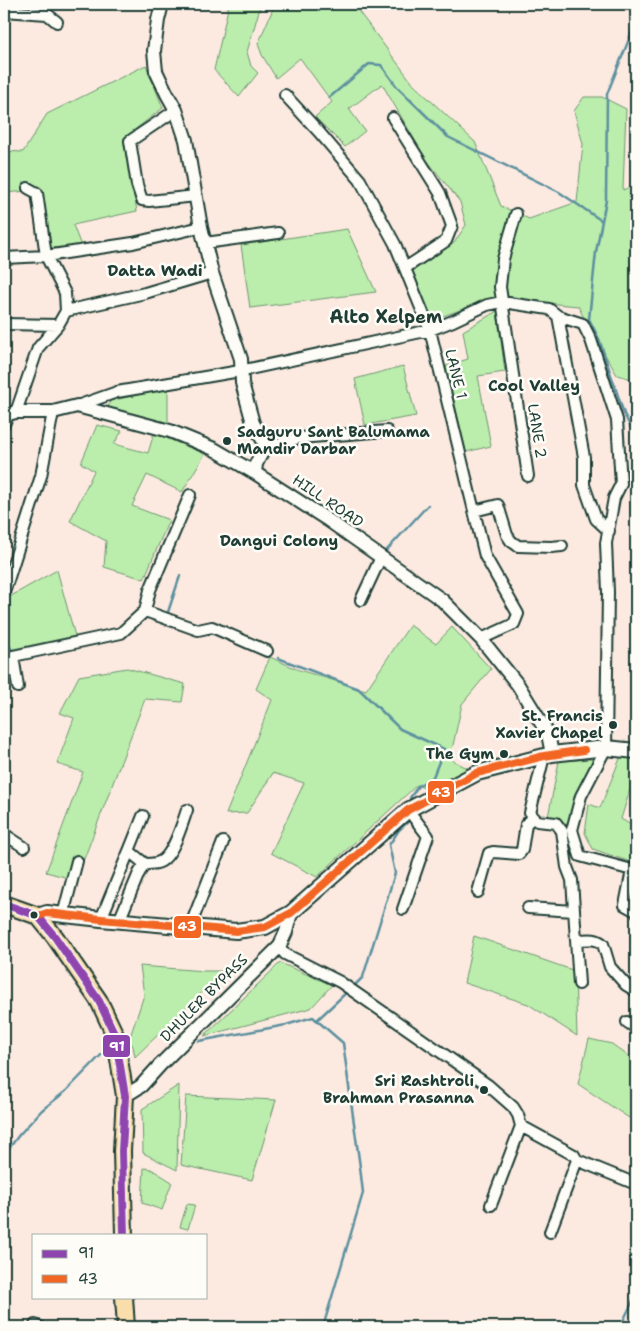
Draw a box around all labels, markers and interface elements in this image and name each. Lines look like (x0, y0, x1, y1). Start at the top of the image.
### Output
district label: Datta Wadi (107, 260, 203, 281)
district label: Alto Xelpem (330, 305, 443, 329)
street label: LANE 1 (440, 347, 472, 401)
district label: Cool Valley (488, 375, 580, 396)
street label: LANE 2 (523, 402, 551, 460)
place label: Sadguru Sant Balumama Mandir Darbar (237, 422, 431, 459)
marker: Sadguru Sant Balumama Mandir Darbar (221, 435, 233, 447)
street label: HILL ROAD (289, 470, 368, 532)
district label: Dangui Colony (220, 530, 338, 551)
place label: St. Francis Xavier Chapel (496, 706, 603, 743)
marker: St. Francis Xavier Chapel (607, 719, 619, 731)
place label: The Gym (426, 744, 494, 764)
marker: The Gym (498, 748, 510, 760)
line badge: 43 (427, 780, 455, 804)
text: 43 (432, 783, 451, 801)
unlabelled marker (29, 910, 39, 920)
line badge: 43 (173, 915, 202, 939)
text: 43 (178, 917, 197, 935)
street label: DHULER BYPASS (156, 950, 252, 1046)
line badge: 91 (102, 1034, 131, 1058)
text: 91 (109, 1037, 125, 1055)
place label: Sri Rashtroli Brahman Prasanna (323, 1071, 475, 1108)
marker: Sri Rashtroli Brahman Prasanna (478, 1084, 490, 1096)
legend (32, 1234, 208, 1298)
text: 91 (78, 1243, 94, 1263)
text: 43 (78, 1269, 98, 1289)

